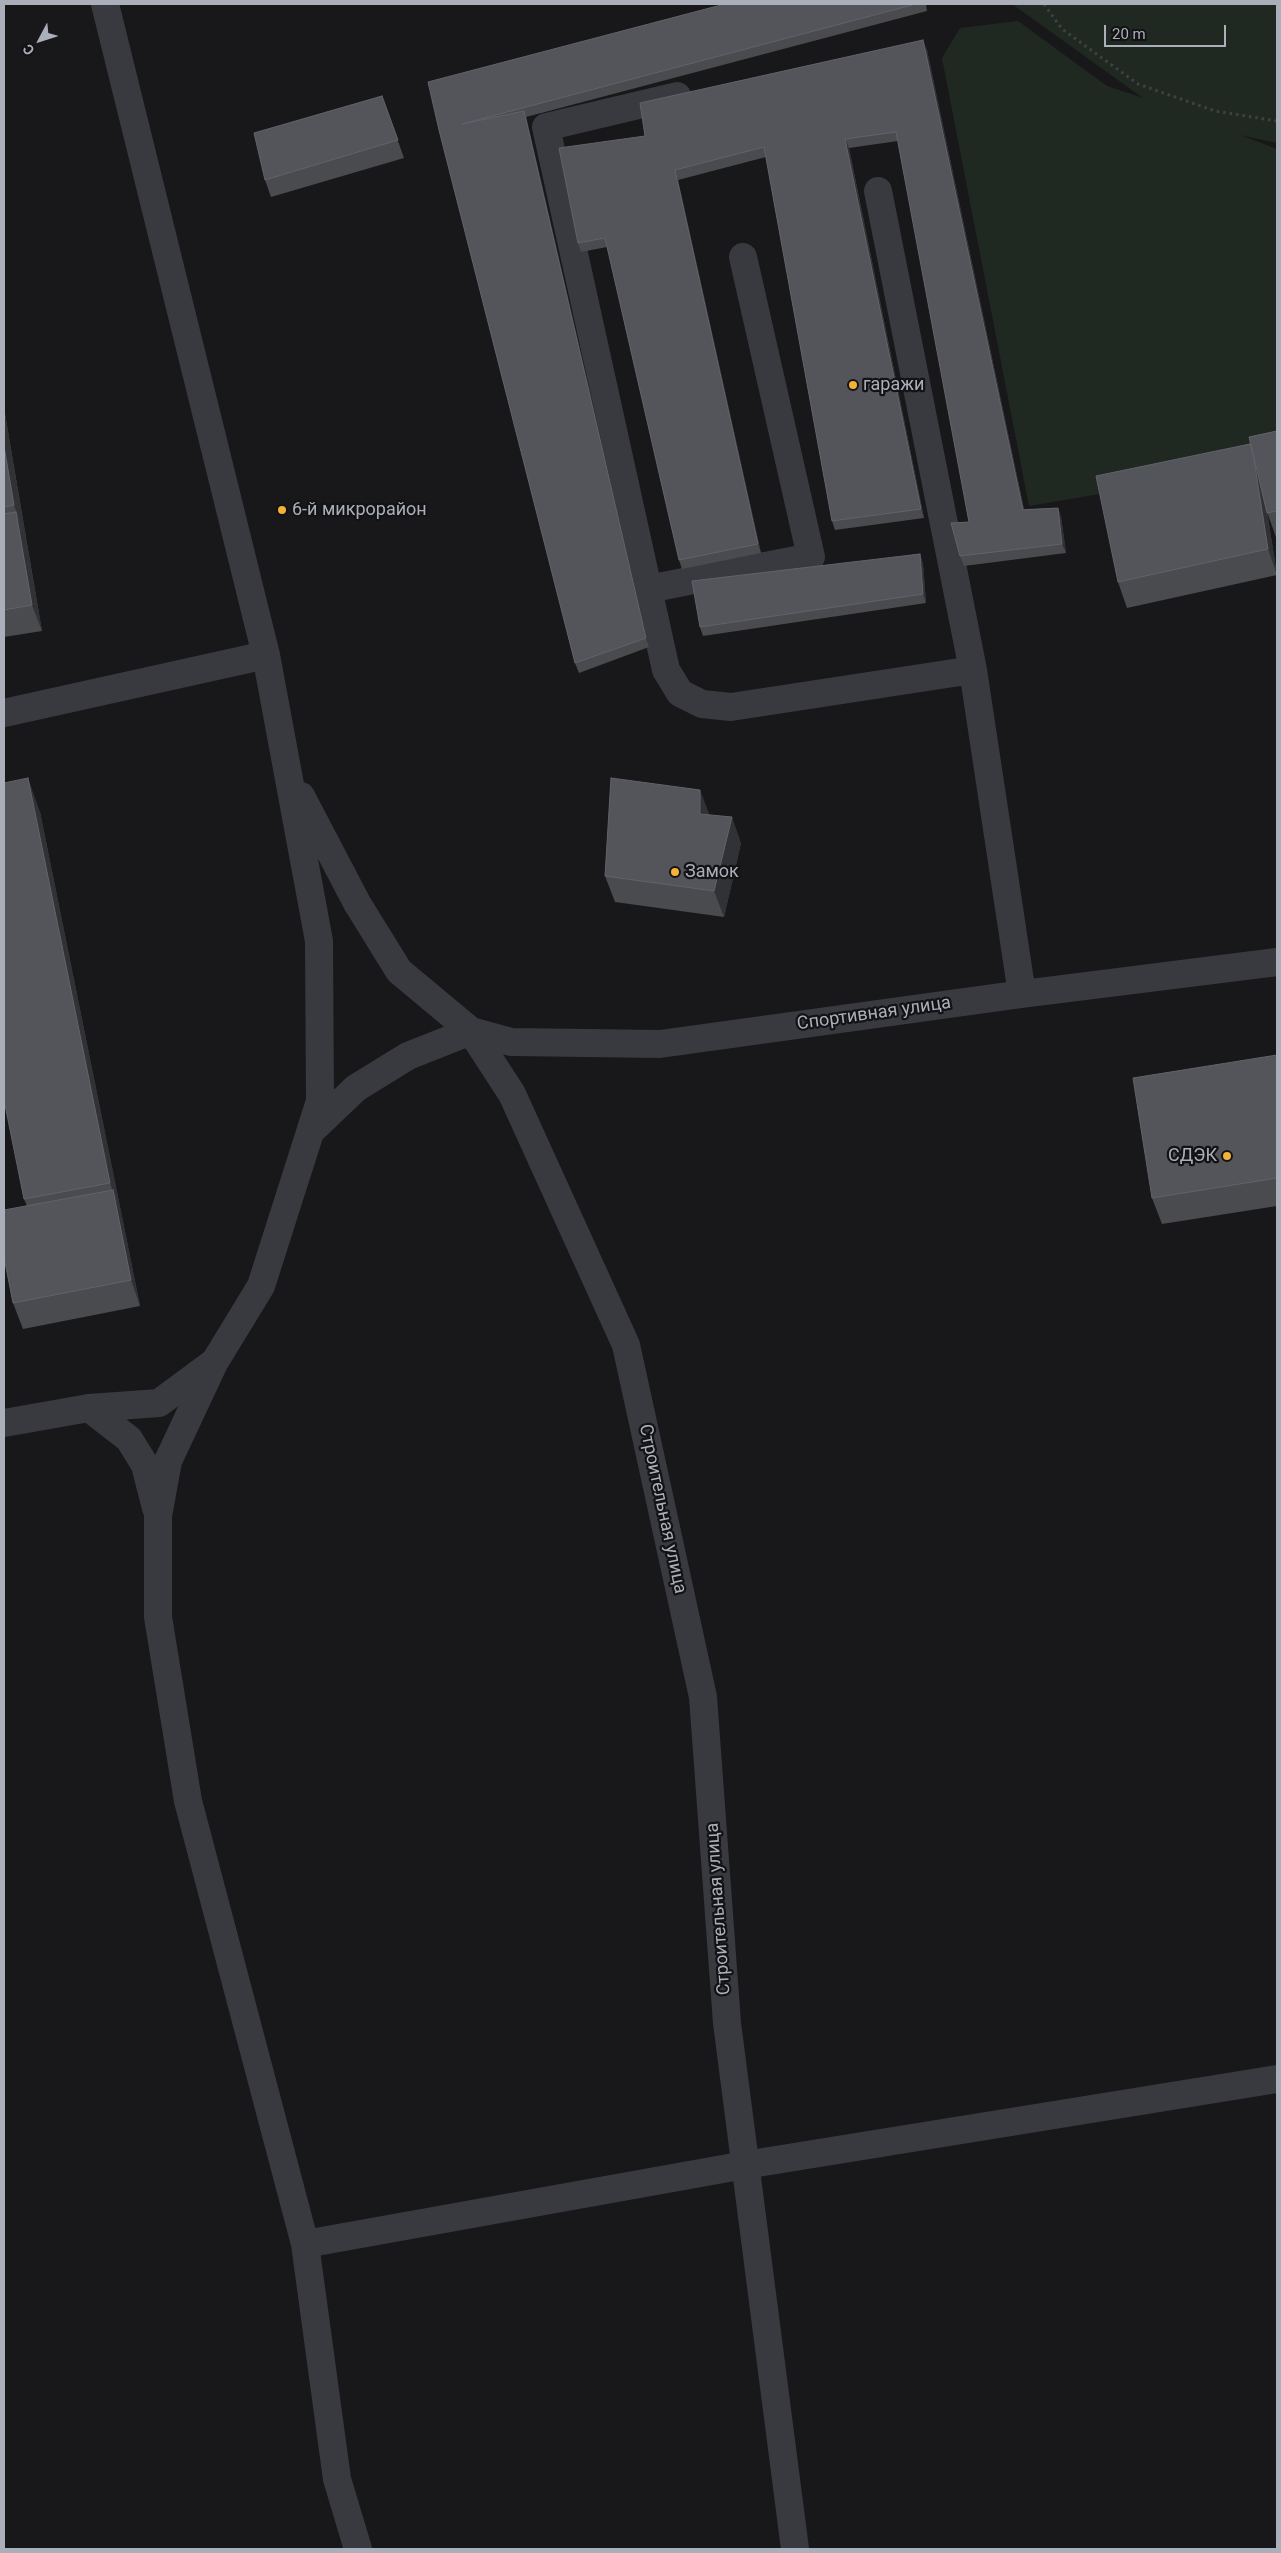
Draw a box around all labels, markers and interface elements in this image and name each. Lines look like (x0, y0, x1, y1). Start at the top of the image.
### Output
north arrow (15, 15, 65, 65)
scale bar (1106, 15, 1228, 47)
text: 20 m (1112, 25, 1146, 43)
text: С (19, 41, 38, 58)
place label: гаражи (863, 374, 924, 396)
marker: гаражи (847, 379, 859, 391)
place label: 6-й микрорайон (292, 499, 427, 521)
marker: 6-й микрорайон (276, 504, 288, 516)
place label: Замок (685, 861, 739, 883)
marker: Замок (669, 866, 681, 878)
street label: Спортивная улица (796, 993, 952, 1035)
place label: СДЭК (1168, 1145, 1217, 1167)
marker: СДЭК (1221, 1150, 1233, 1162)
street label: Строительная улица (633, 1422, 691, 1596)
street label: Строительная улица (702, 1822, 736, 1996)

